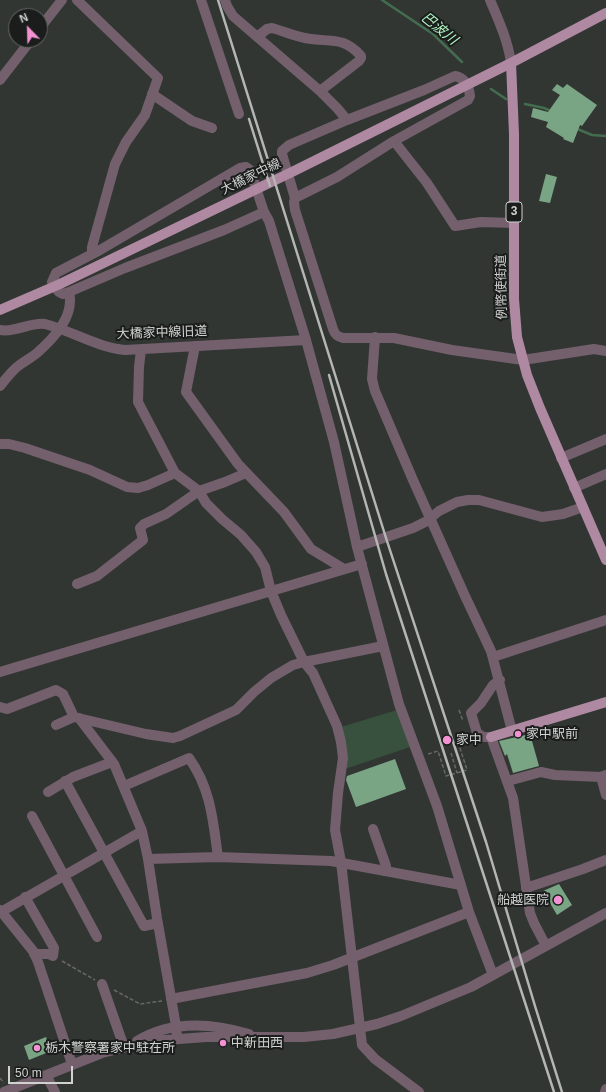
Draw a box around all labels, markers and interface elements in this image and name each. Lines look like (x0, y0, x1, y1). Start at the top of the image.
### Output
north arrow (8, 8, 48, 48)
water label: 巴波川 (417, 9, 461, 49)
text: N (18, 11, 30, 25)
street label: 大橋家中線 (218, 156, 284, 198)
road number: 3 (506, 202, 522, 222)
street label: 例幣使街道 (494, 254, 510, 320)
street label: 大橋家中線旧道 (116, 324, 208, 342)
place label: 家中駅前 (526, 726, 578, 742)
marker: 家中駅前 (513, 729, 523, 739)
place label: 家中 (456, 732, 482, 748)
marker: 家中 (441, 734, 453, 746)
place label: 船越医院 (497, 892, 549, 908)
marker: 船越医院 (552, 894, 564, 906)
place label: 中新田西 (231, 1035, 283, 1051)
marker: 中新田西 (218, 1038, 228, 1048)
place label: 栃木警察署家中駐在所 (45, 1040, 175, 1056)
marker: 栃木警察署家中駐在所 (32, 1043, 42, 1053)
scale bar (10, 1058, 75, 1084)
text: 50 m (15, 1066, 42, 1080)

